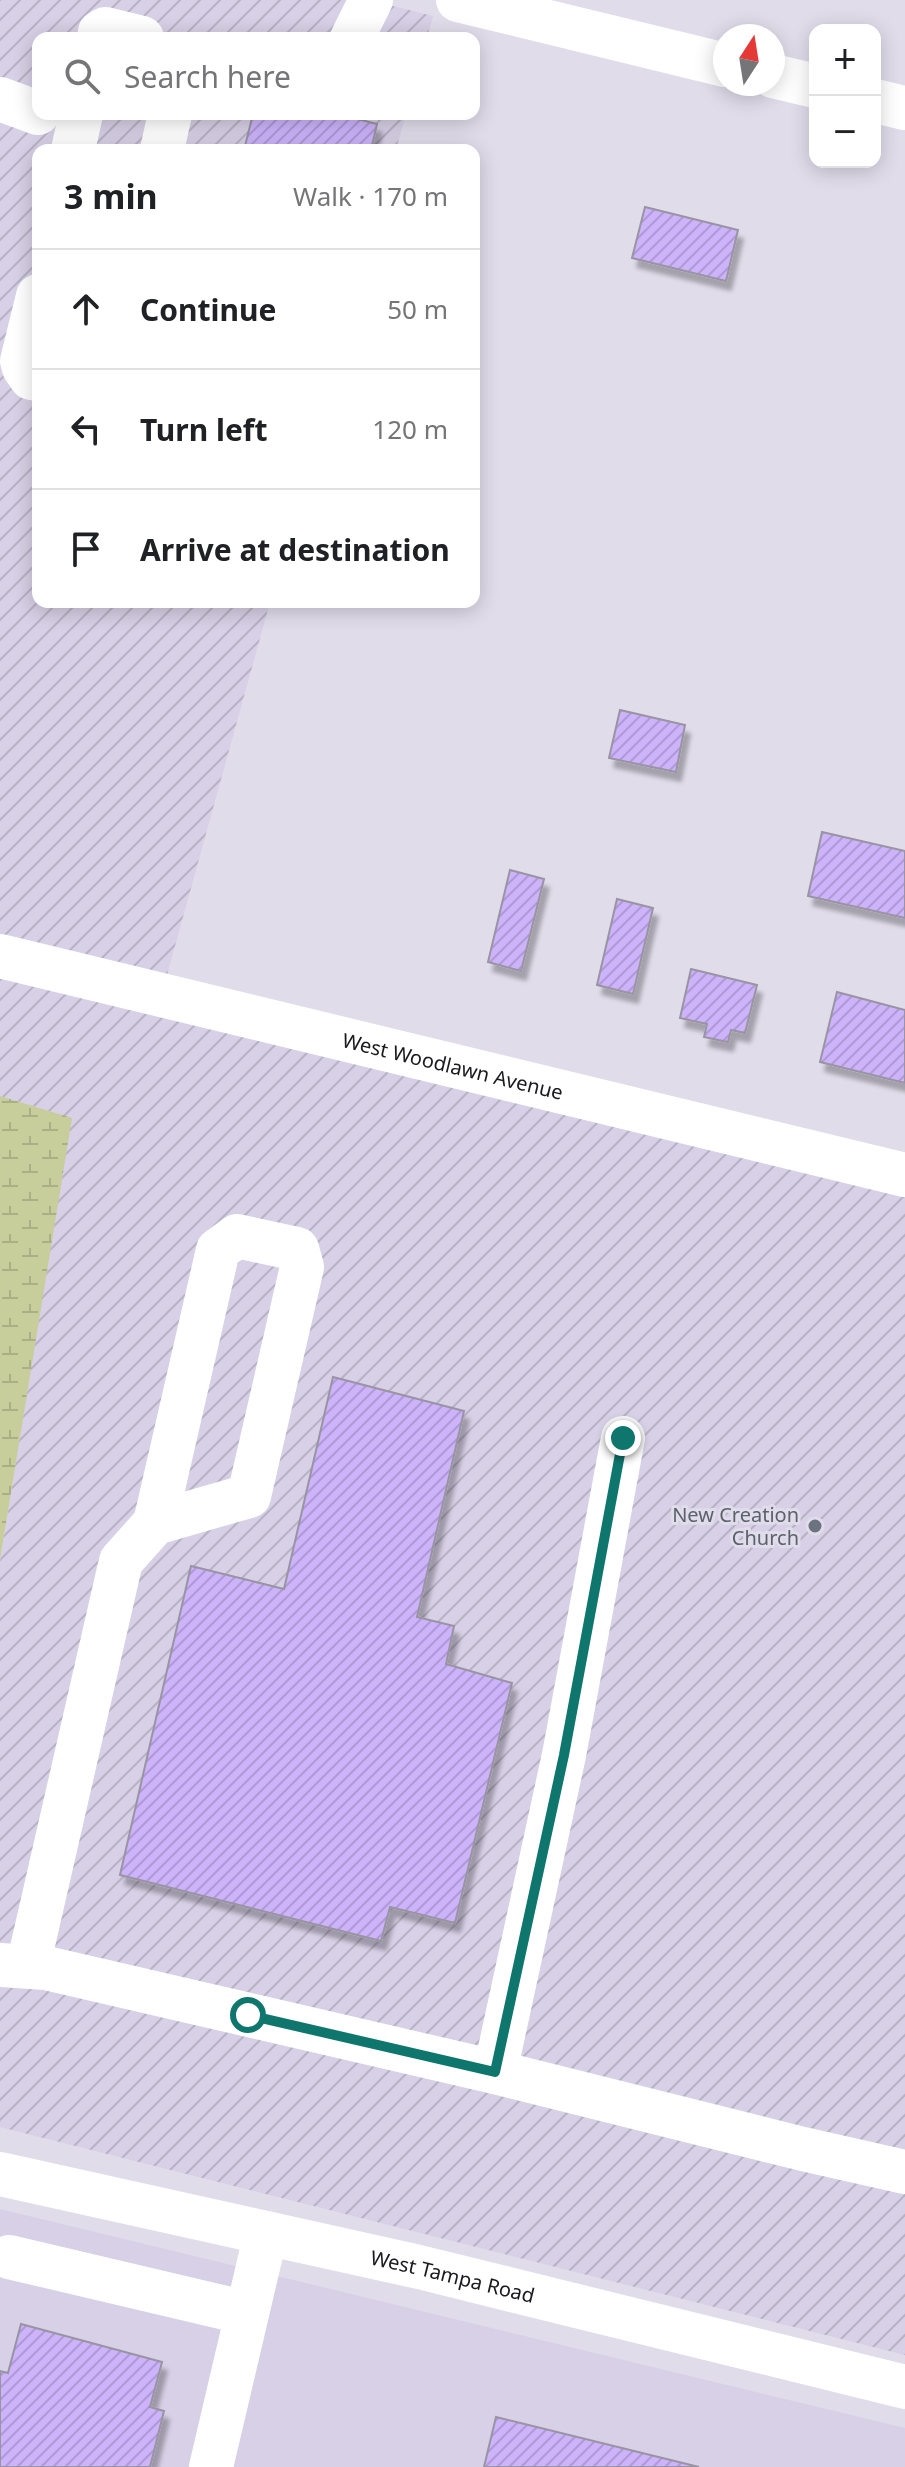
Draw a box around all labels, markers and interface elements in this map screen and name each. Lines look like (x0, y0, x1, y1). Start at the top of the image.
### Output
north arrow (713, 24, 785, 96)
map controls (809, 24, 881, 168)
button: + (809, 24, 881, 96)
search box (32, 32, 480, 120)
icon: search (60, 54, 104, 98)
text: Search here (124, 56, 291, 97)
button: − (809, 96, 881, 168)
text: 3 min (64, 173, 158, 219)
text: Walk · 170 m (293, 178, 448, 214)
icon: ahead (64, 287, 108, 331)
text: Continue (140, 289, 276, 330)
text: 50 m (387, 291, 448, 327)
icon: left (64, 407, 108, 451)
text: Turn left (140, 409, 268, 450)
text: 120 m (372, 411, 448, 447)
icon: arrive (64, 527, 108, 571)
text: Arrive at destination (140, 529, 450, 570)
street label: West Woodlawn Avenue (340, 1026, 566, 1105)
route end (605, 1420, 641, 1456)
place label: New Creation Church (672, 1501, 799, 1551)
marker: New Creation Church (806, 1517, 824, 1535)
route start (230, 1997, 266, 2033)
street label: West Tampa Road (368, 2243, 537, 2309)

